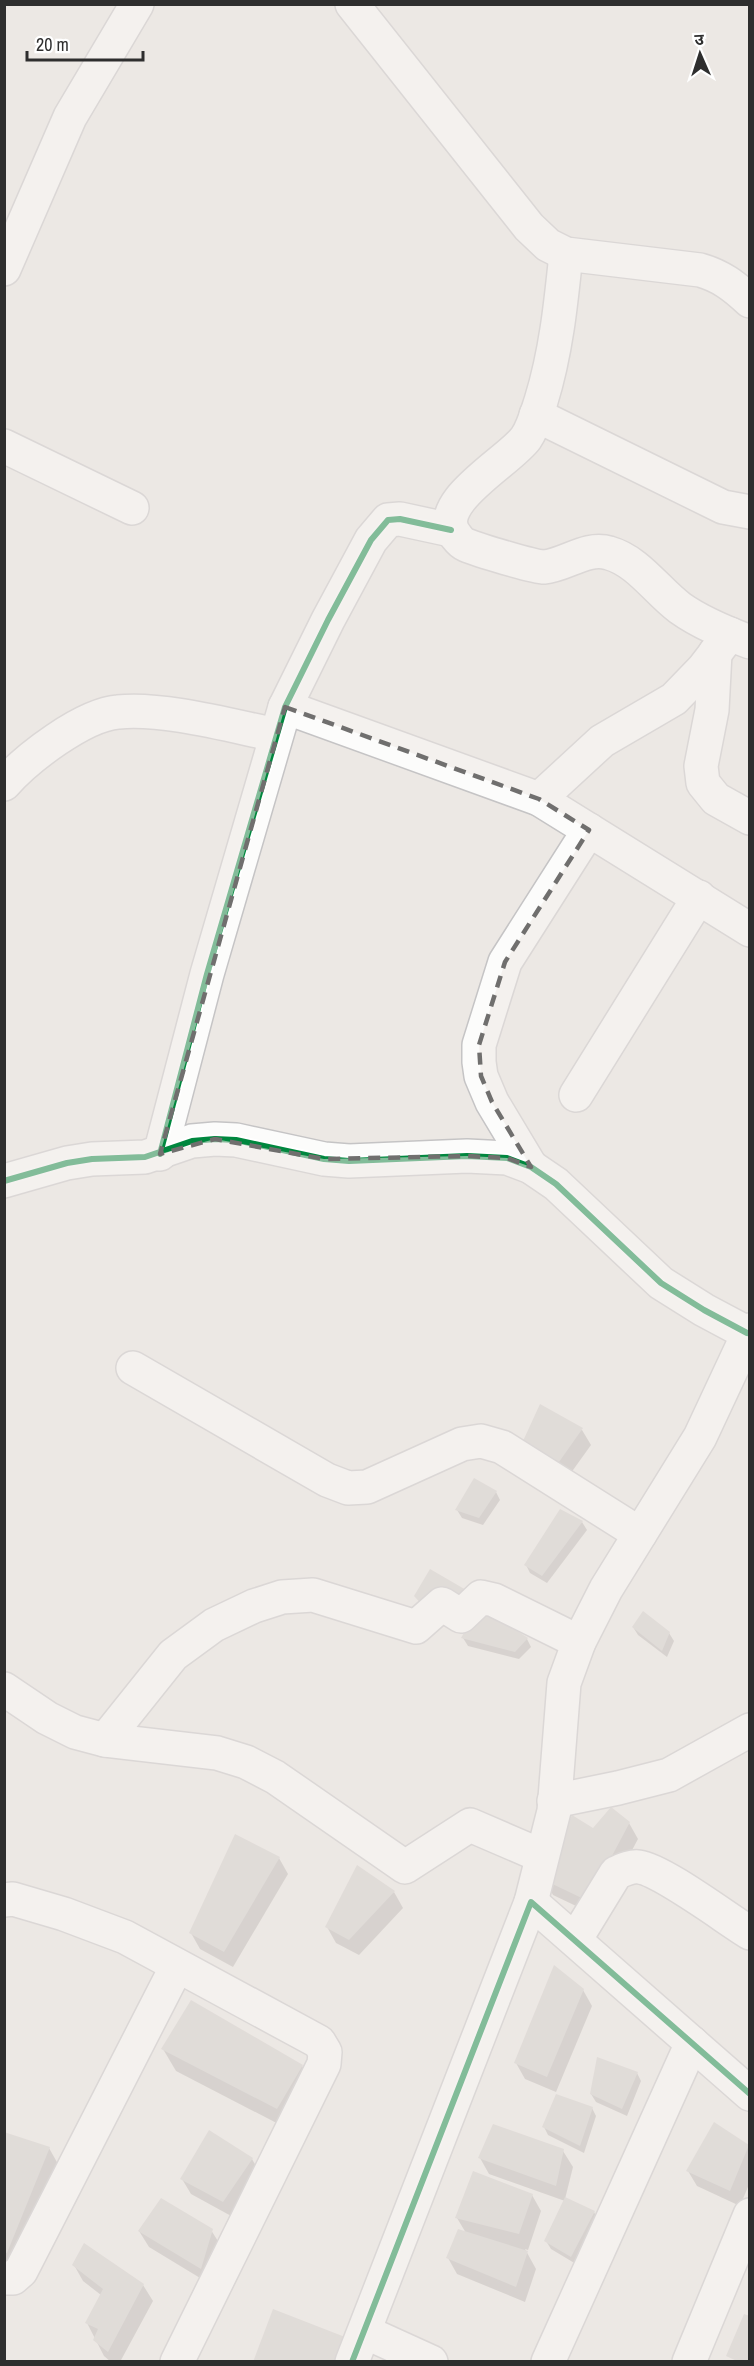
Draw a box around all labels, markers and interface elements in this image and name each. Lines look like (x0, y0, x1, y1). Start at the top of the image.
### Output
scale bar (27, 24, 142, 62)
north arrow (670, 24, 730, 84)
text: उ (694, 28, 705, 50)
text: 20 m (36, 32, 69, 57)

